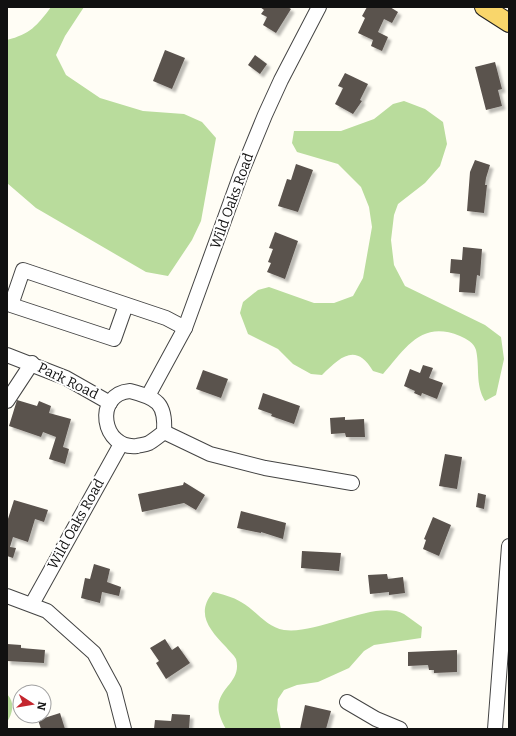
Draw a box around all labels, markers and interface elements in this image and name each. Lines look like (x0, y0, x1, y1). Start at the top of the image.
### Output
street label: Wild Oaks Road (207, 151, 257, 251)
street label: Park Road (35, 359, 101, 403)
street label: Wild Oaks Road (44, 476, 108, 572)
north arrow (12, 684, 52, 724)
text: N (34, 700, 49, 712)

